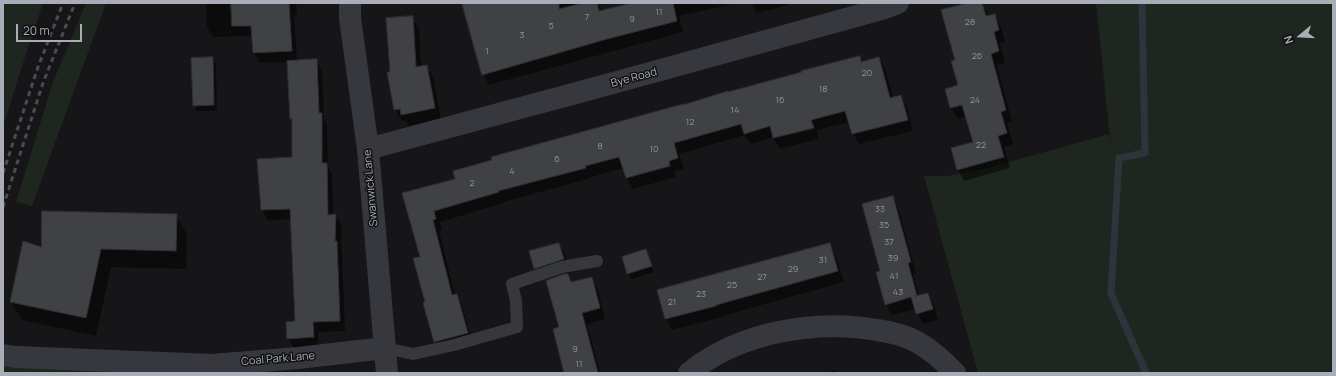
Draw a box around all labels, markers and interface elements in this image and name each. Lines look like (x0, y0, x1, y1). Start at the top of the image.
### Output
house number: 11 (655, 7, 663, 17)
house number: 7 (585, 12, 589, 22)
house number: 9 (629, 14, 635, 24)
scale bar (18, 16, 84, 42)
north arrow (1280, 16, 1320, 56)
house number: 28 (965, 17, 975, 27)
house number: 5 (548, 21, 554, 31)
text: 20 m (23, 22, 50, 39)
house number: 3 (520, 30, 524, 40)
text: N (1280, 34, 1296, 46)
house number: 1 (485, 46, 489, 56)
house number: 26 (972, 51, 982, 61)
street label: Bye Road (610, 66, 658, 90)
house number: 20 (862, 68, 872, 78)
house number: 18 (819, 84, 827, 94)
house number: 16 (775, 95, 785, 105)
house number: 24 (970, 95, 980, 105)
house number: 14 (731, 105, 739, 115)
house number: 12 (686, 117, 694, 127)
house number: 22 (976, 140, 986, 150)
house number: 8 (597, 141, 603, 151)
house number: 10 (650, 144, 658, 154)
street label: Swanwick Lane (361, 149, 381, 227)
house number: 6 (554, 154, 560, 164)
house number: 4 (509, 166, 515, 176)
house number: 2 (469, 178, 475, 188)
house number: 33 (875, 204, 885, 214)
house number: 35 (879, 220, 889, 230)
house number: 37 (884, 237, 894, 247)
house number: 39 (888, 253, 898, 263)
house number: 31 (819, 255, 827, 265)
house number: 29 (788, 264, 798, 274)
house number: 41 (890, 271, 898, 281)
house number: 27 (757, 272, 767, 282)
house number: 25 (727, 280, 737, 290)
house number: 43 (893, 287, 903, 297)
house number: 23 (696, 289, 706, 299)
house number: 21 (668, 297, 676, 307)
house number: 9 (572, 344, 578, 354)
street label: Coal Park Lane (241, 349, 315, 369)
house number: 11 (575, 359, 583, 369)

